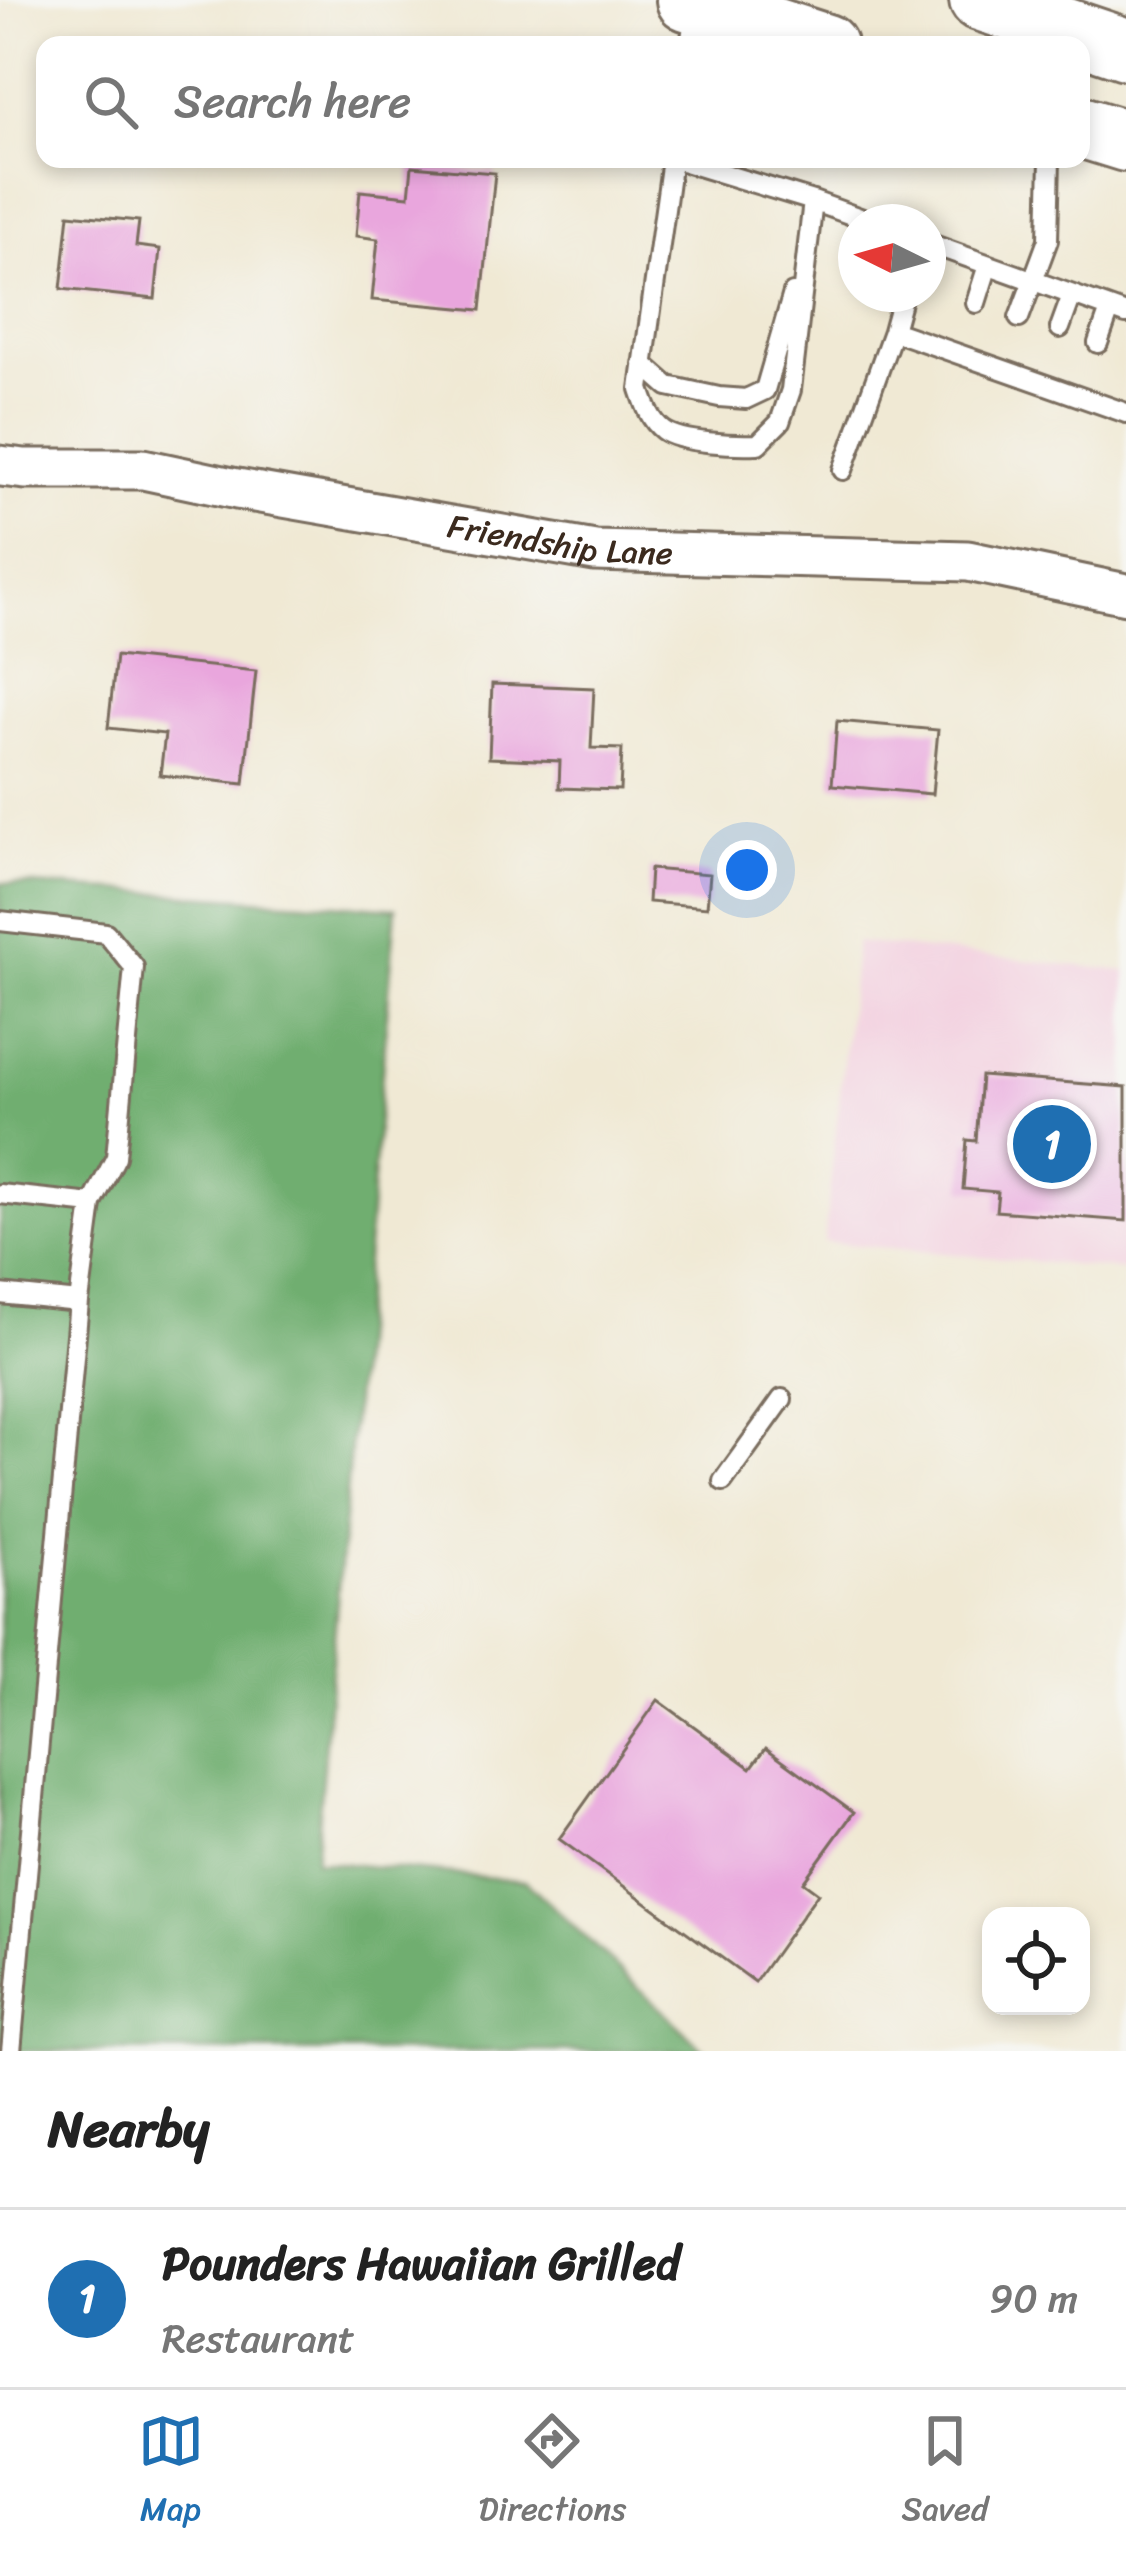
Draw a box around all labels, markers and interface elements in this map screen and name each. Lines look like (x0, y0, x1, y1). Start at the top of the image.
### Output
search box (36, 36, 1090, 168)
text: Search here (174, 62, 411, 142)
icon: search (78, 69, 144, 135)
north arrow (838, 204, 946, 312)
street label: Friendship Lane (443, 497, 674, 582)
your location (717, 840, 777, 900)
pin: 1 (1013, 1099, 1091, 1189)
map controls (982, 1907, 1090, 2015)
button: locate (982, 1907, 1090, 2015)
text: Nearby (48, 2084, 209, 2174)
text: Pounders Hawaiian Grilled (162, 2224, 680, 2304)
text: 1 (79, 2264, 95, 2333)
text: 90 m (989, 2264, 1078, 2333)
text: Restaurant (162, 2304, 355, 2373)
tab: Map (138, 2408, 204, 2538)
tab: Directions (479, 2408, 626, 2538)
tab: Saved (901, 2408, 988, 2538)

